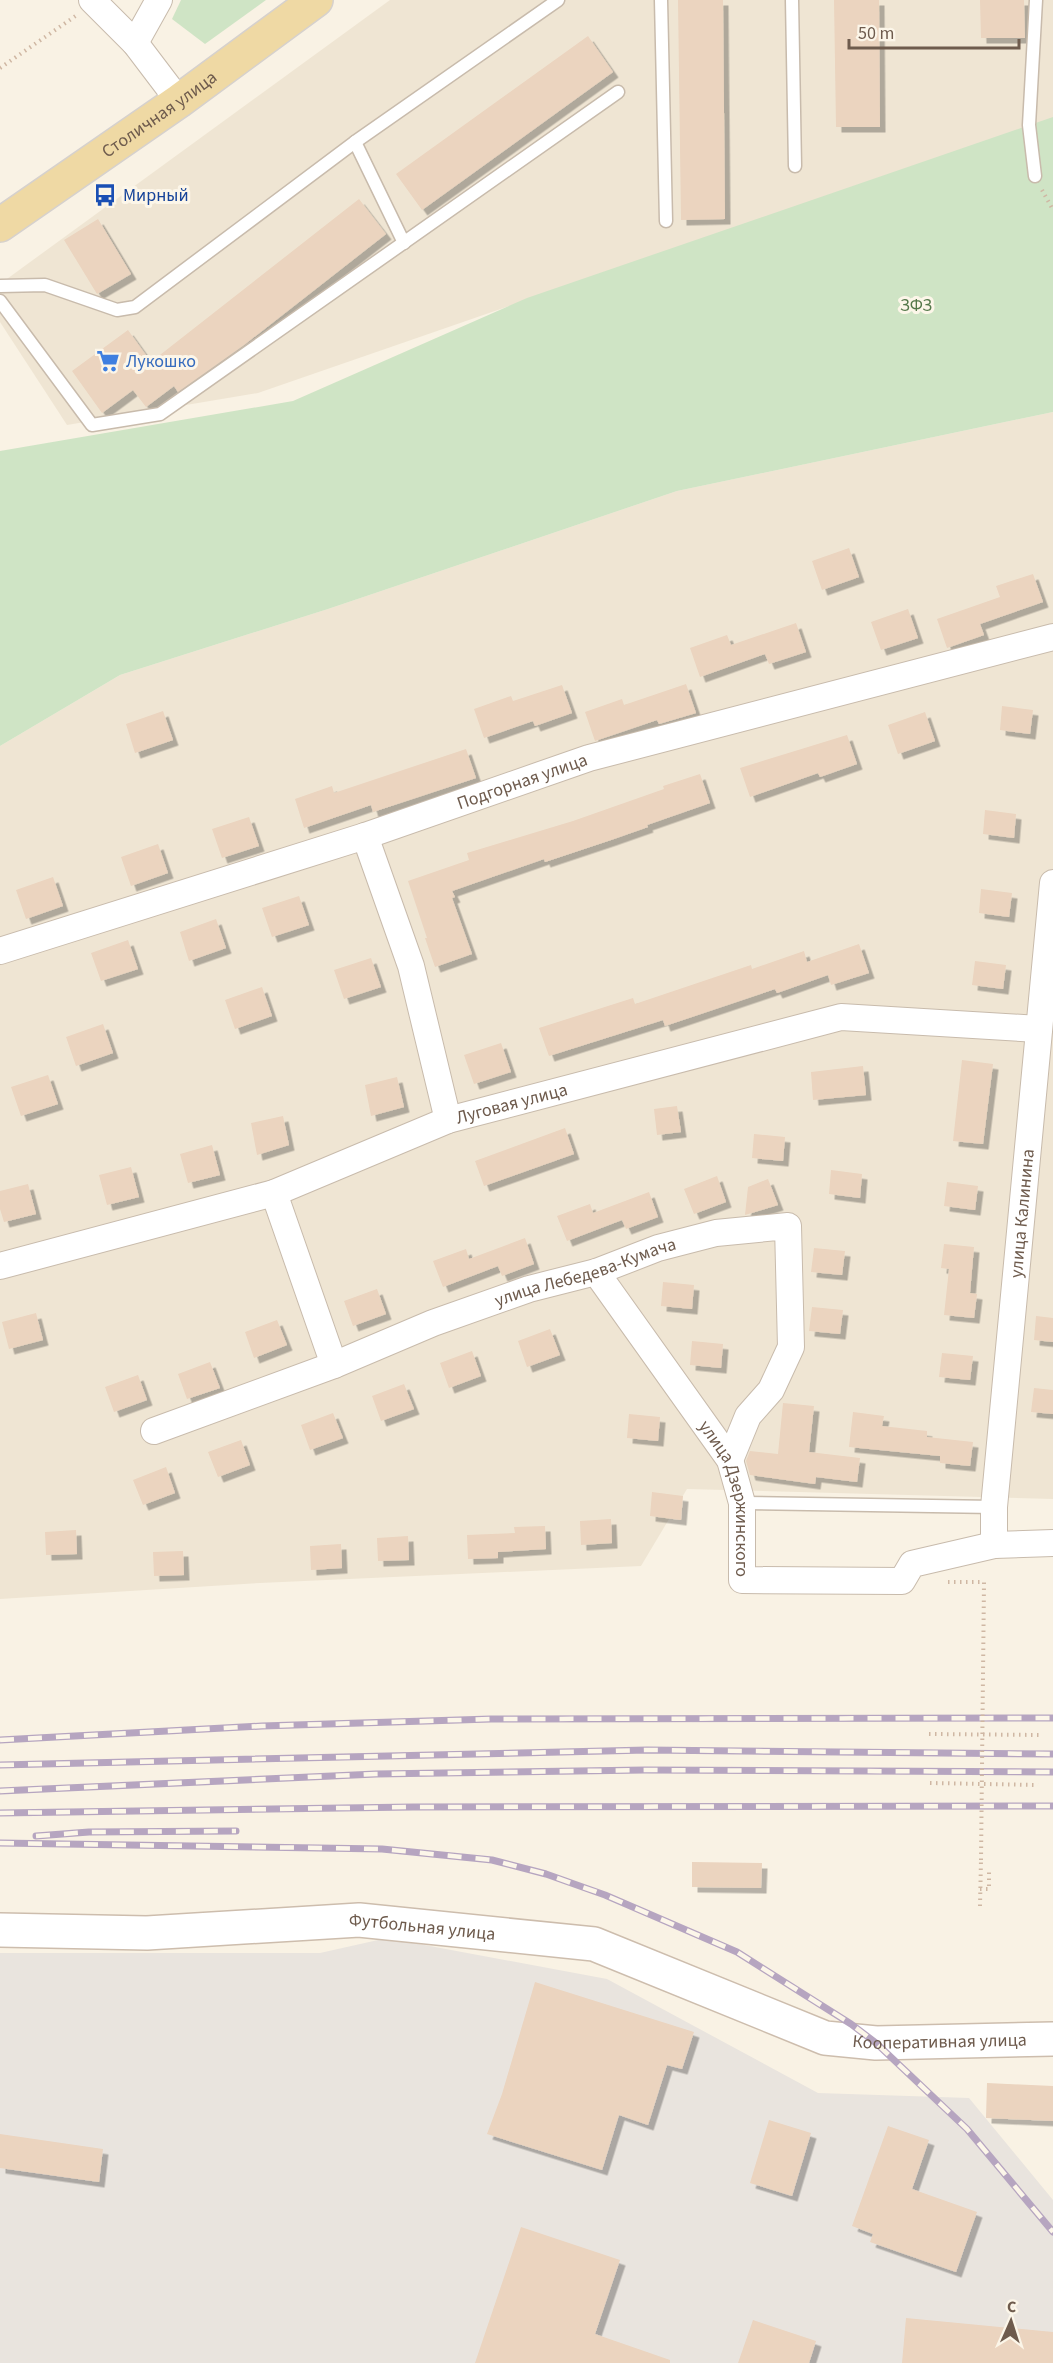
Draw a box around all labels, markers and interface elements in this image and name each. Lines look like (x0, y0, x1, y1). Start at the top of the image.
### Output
scale bar (849, 12, 1018, 50)
text: 50 m (858, 21, 894, 46)
street label: Столичная улица (97, 65, 222, 164)
bus stop icon: Мирный (92, 182, 118, 208)
place label: Мирный (123, 183, 189, 208)
park label: ЗФЗ (900, 293, 932, 318)
supermarket icon: Лукошко (95, 348, 121, 374)
place label: Лукошко (126, 349, 196, 374)
street label: Подгорная улица (454, 747, 591, 816)
street label: Луговая улица (453, 1077, 570, 1130)
street label: улица Калинина (1004, 1148, 1041, 1279)
street label: улица Лебедева-Кумача (491, 1232, 679, 1313)
street label: улица Дзержинского (692, 1415, 754, 1577)
street label: Футбольная улица (348, 1908, 497, 1947)
street label: Кооперативная улица (851, 2028, 1027, 2056)
north arrow (981, 2291, 1041, 2351)
text: С (1007, 2296, 1017, 2318)

